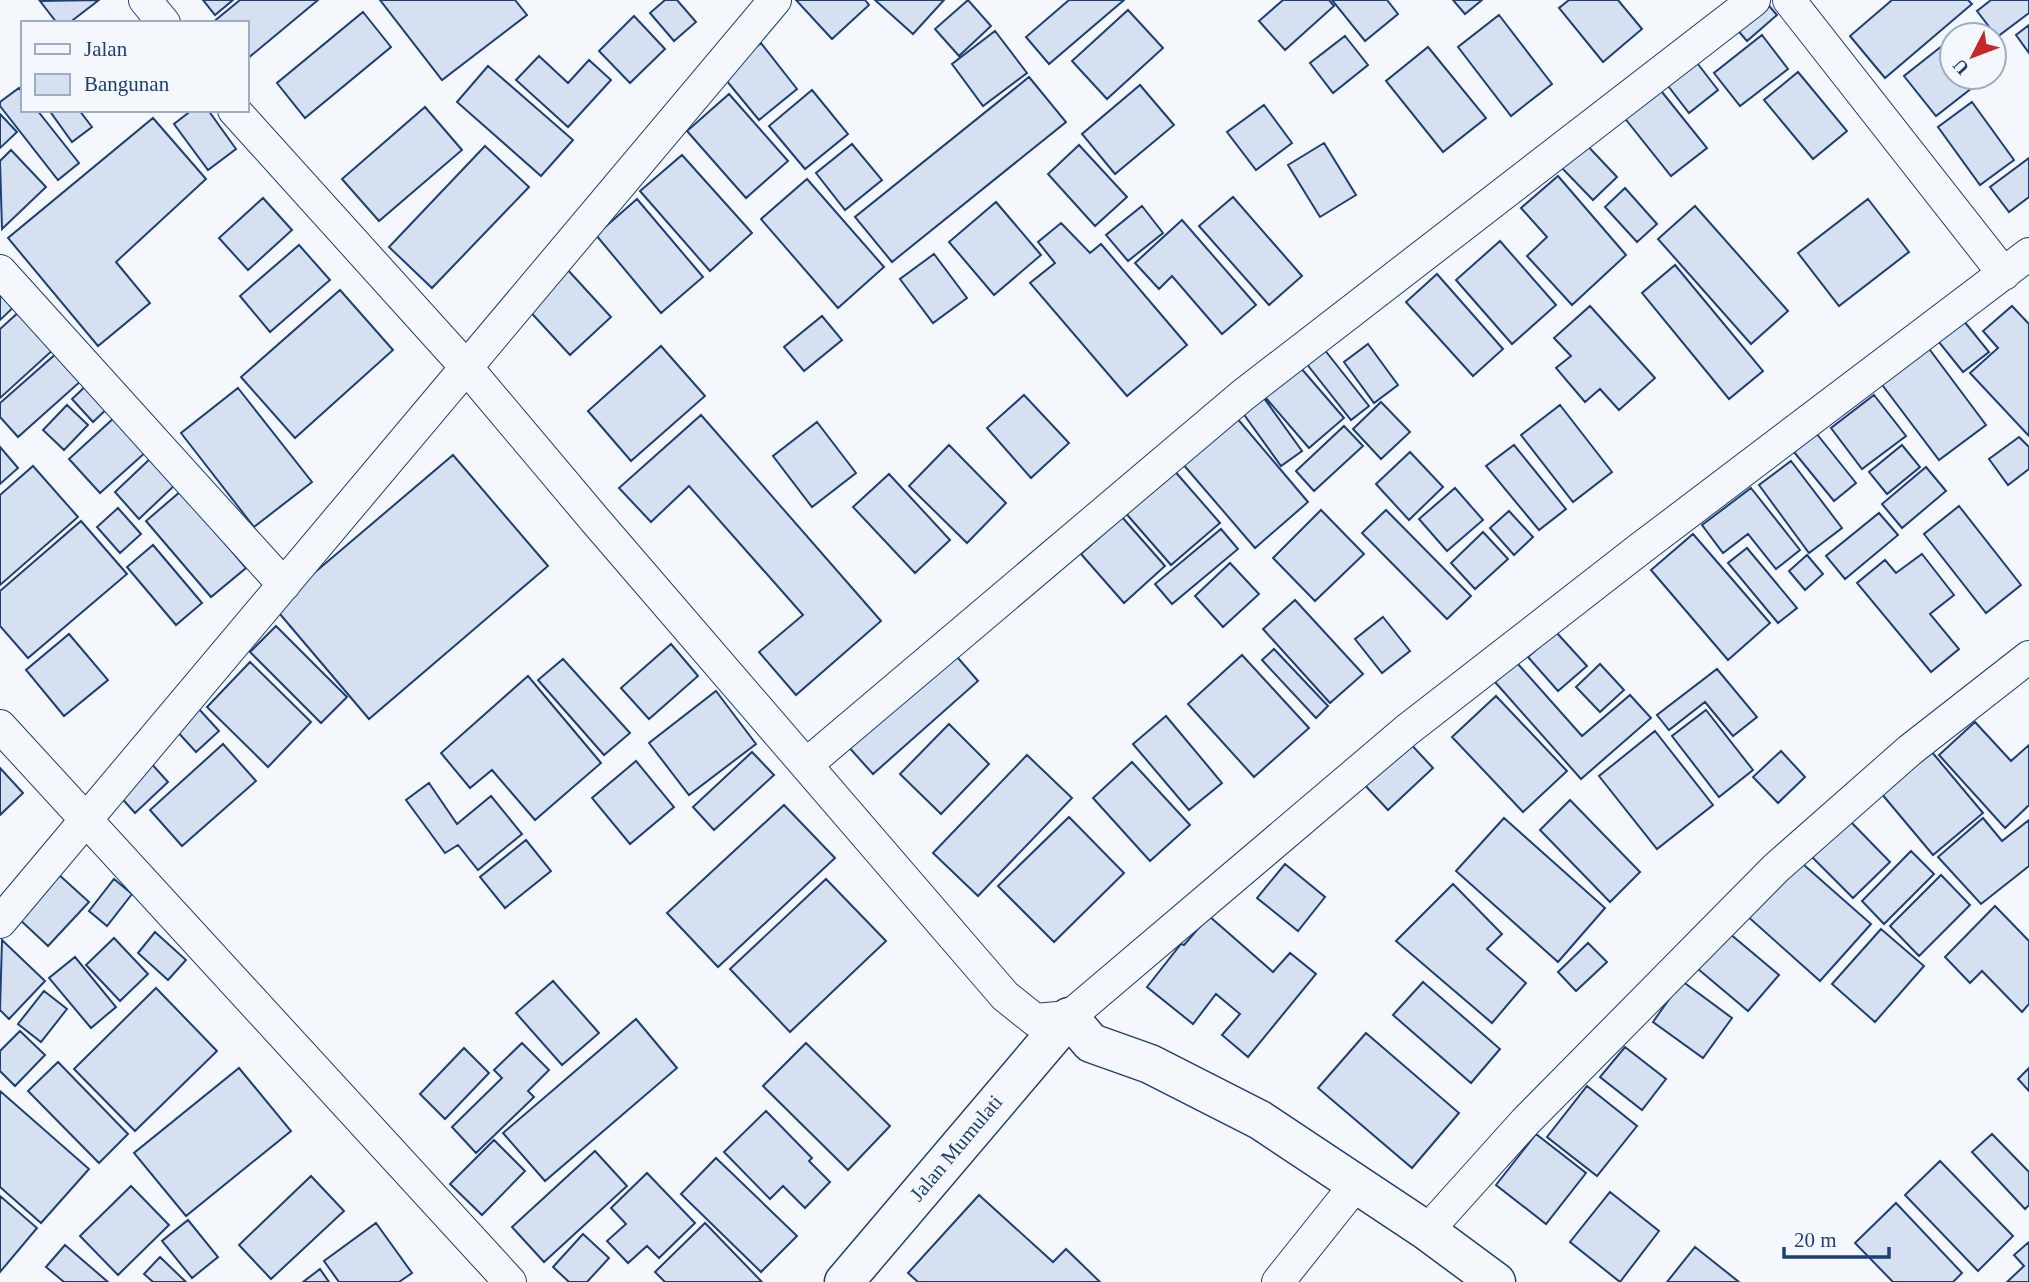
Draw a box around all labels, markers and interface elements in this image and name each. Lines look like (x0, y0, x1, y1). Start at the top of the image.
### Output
legend (21, 21, 248, 112)
north arrow (1938, 21, 2008, 91)
text: Jalan (84, 37, 128, 61)
text: U (1948, 55, 1973, 79)
text: Bangunan (84, 72, 170, 96)
street label: Jalan Mumulati (905, 1090, 1007, 1206)
scale bar (1784, 1216, 1889, 1260)
text: 20 m (1794, 1228, 1837, 1252)

